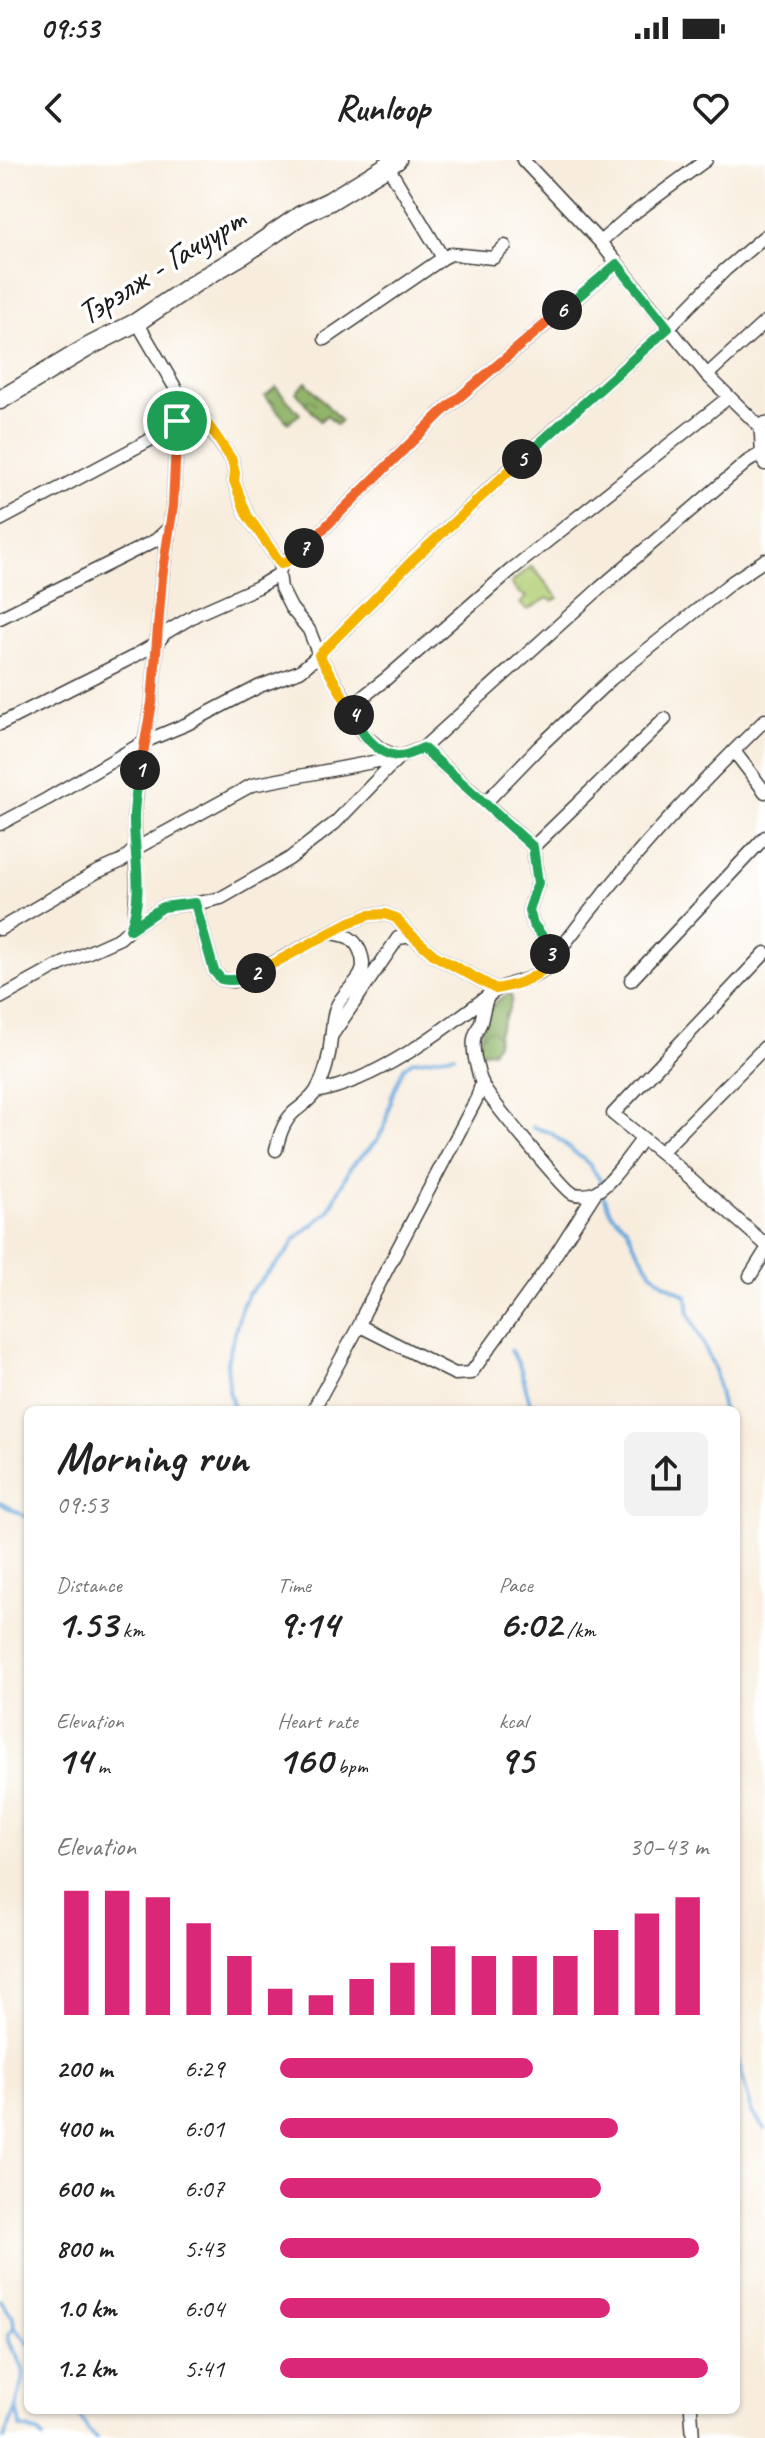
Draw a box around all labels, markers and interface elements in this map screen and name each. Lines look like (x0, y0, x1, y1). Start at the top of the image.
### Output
text: 09:53 (40, 9, 99, 47)
text: Runloop (335, 85, 430, 131)
icon: back (32, 86, 76, 130)
icon: heart (689, 86, 733, 130)
street label: Тэрэлж - Гачуурт (69, 196, 254, 334)
pin: 6 (542, 290, 582, 330)
text: 6 (557, 296, 567, 324)
pin (143, 387, 211, 455)
icon: arrive (155, 399, 199, 443)
pin: 5 (502, 439, 542, 479)
text: 5 (517, 445, 527, 473)
pin: 7 (284, 528, 324, 568)
text: 7 (299, 534, 309, 562)
pin: 4 (334, 695, 374, 735)
text: 4 (349, 701, 359, 729)
pin: 1 (120, 750, 160, 790)
text: 1 (135, 756, 145, 784)
pin: 3 (530, 934, 570, 974)
text: 3 (545, 940, 555, 968)
pin: 2 (236, 953, 276, 993)
text: 2 (251, 959, 261, 987)
text: Morning run (56, 1430, 248, 1485)
button: share (624, 1432, 708, 1516)
text: 09:53 (56, 1488, 108, 1521)
text: Distance (56, 1571, 122, 1599)
text: Time (277, 1571, 311, 1599)
text: Pace (499, 1571, 533, 1599)
text: 1.53 (56, 1599, 117, 1649)
text: 9:14 (277, 1599, 339, 1649)
text: 6:02 (499, 1599, 561, 1649)
text: km (117, 1616, 144, 1644)
text: /km (561, 1616, 596, 1644)
text: Elevation (56, 1707, 124, 1735)
text: Heart rate (277, 1707, 358, 1735)
text: kcal (499, 1707, 528, 1735)
text: 14 (56, 1735, 92, 1785)
text: 160 (277, 1735, 332, 1785)
text: 95 (499, 1735, 534, 1785)
text: m (92, 1752, 110, 1780)
text: bpm (332, 1752, 368, 1780)
text: Elevation (56, 1830, 136, 1863)
text: 30–43 m (629, 1830, 708, 1863)
text: 200 m (56, 2052, 112, 2085)
text: 6:29 (184, 2052, 224, 2085)
text: 400 m (56, 2112, 112, 2145)
text: 6:01 (184, 2112, 224, 2145)
text: 600 m (56, 2172, 113, 2205)
text: 6:07 (184, 2172, 224, 2205)
text: 800 m (56, 2232, 112, 2265)
text: 5:43 (184, 2232, 224, 2265)
text: 1.0 km (56, 2292, 116, 2325)
text: 6:04 (184, 2292, 224, 2325)
text: 1.2 km (56, 2352, 116, 2385)
text: 5:41 (184, 2352, 224, 2385)

